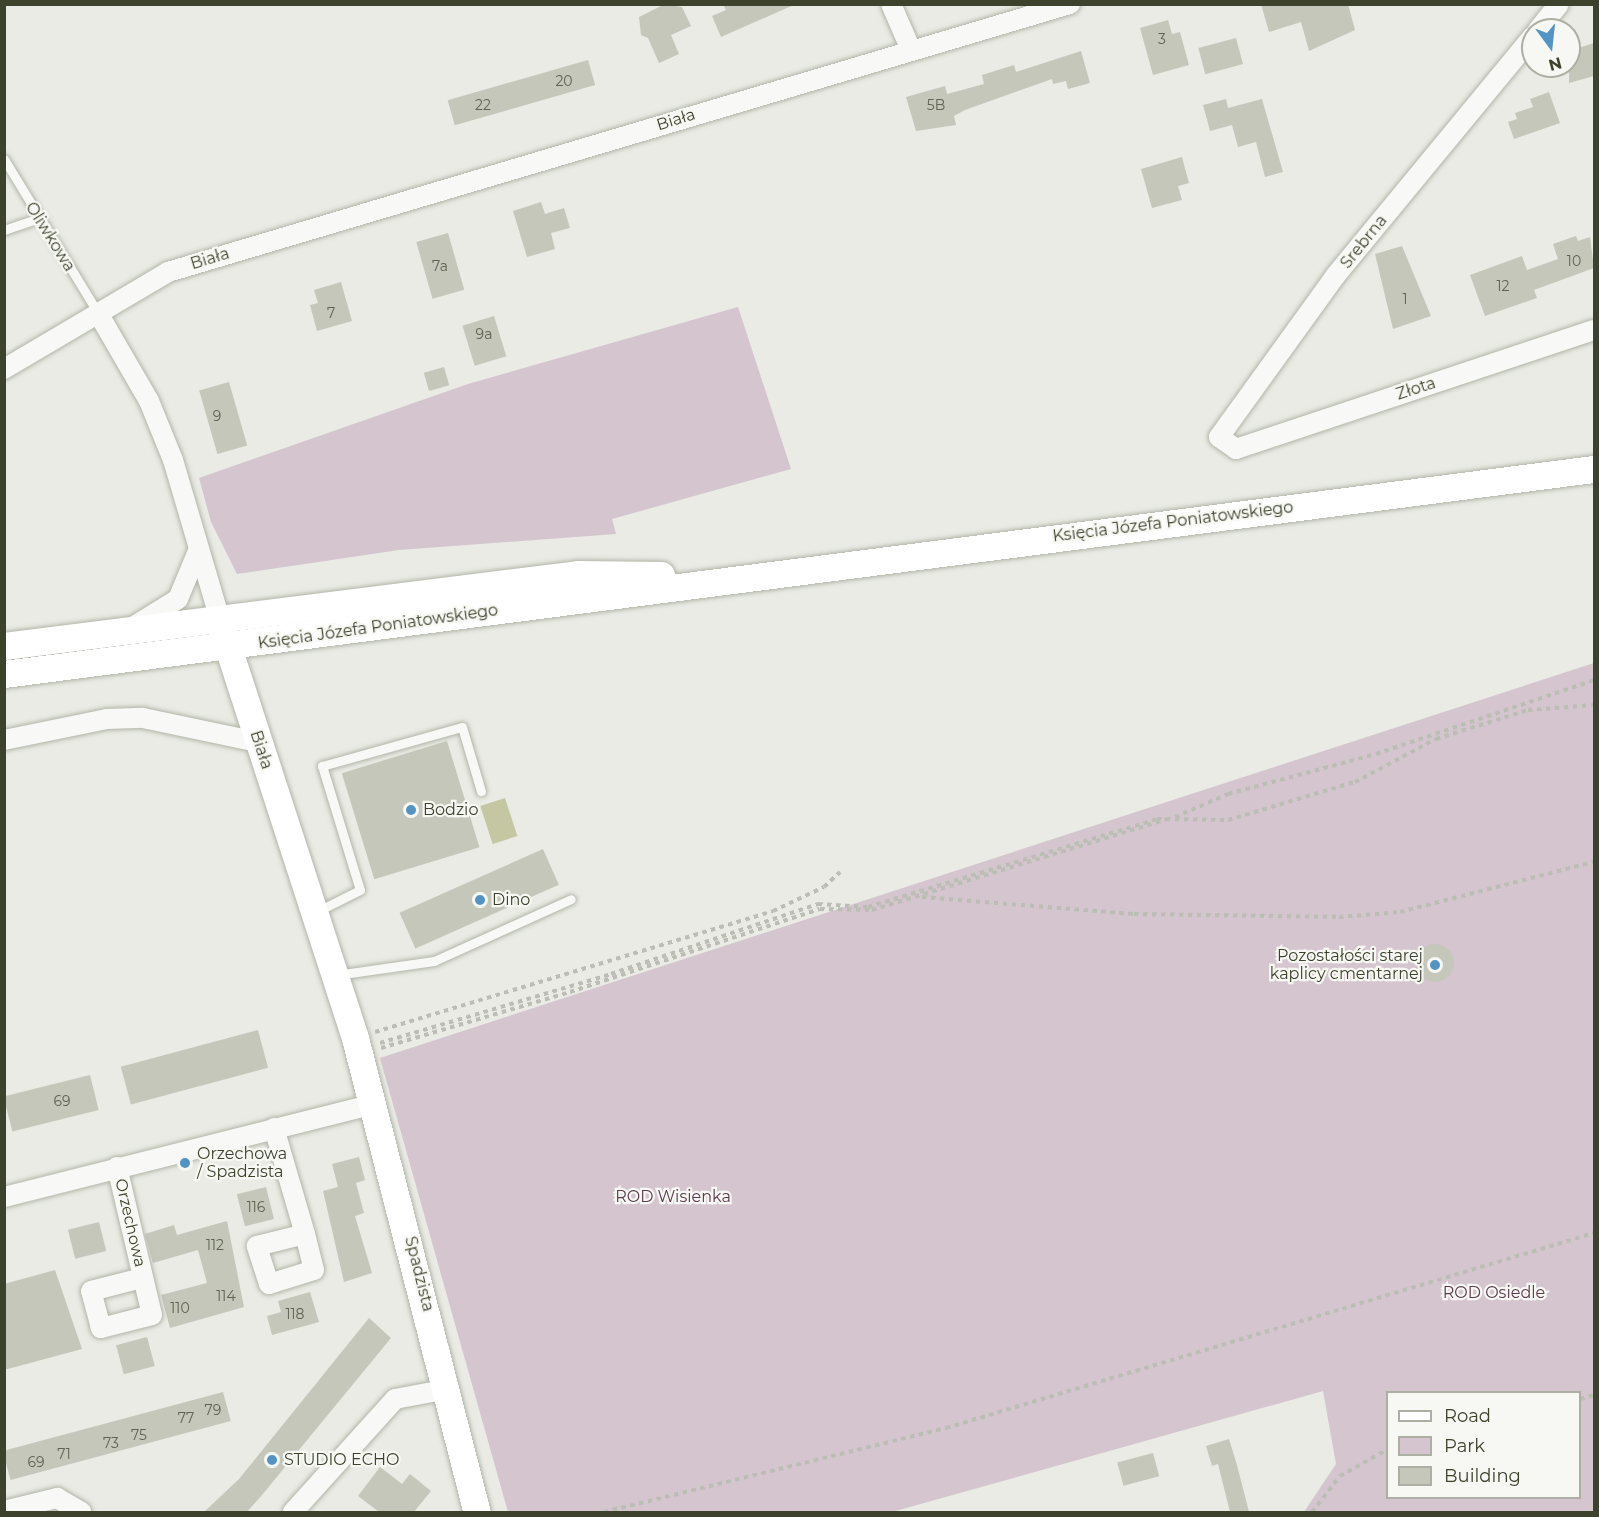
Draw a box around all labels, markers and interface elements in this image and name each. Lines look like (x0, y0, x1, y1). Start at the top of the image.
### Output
north arrow (1521, 18, 1581, 78)
house number: 3 (1158, 31, 1166, 47)
text: N (1547, 53, 1564, 75)
house number: 20 (555, 73, 573, 89)
house number: 22 (475, 97, 491, 113)
house number: 5B (927, 97, 945, 113)
street label: Biała (654, 105, 698, 135)
street label: Oliwkowa (21, 199, 79, 275)
street label: Srebrna (1337, 211, 1391, 273)
street label: Biała (188, 244, 232, 274)
house number: 10 (1567, 253, 1581, 269)
house number: 7a (432, 258, 448, 274)
house number: 12 (1496, 278, 1510, 294)
house number: 1 (1402, 291, 1408, 307)
house number: 7 (327, 305, 335, 321)
house number: 9a (476, 326, 492, 342)
street label: Złota (1394, 374, 1438, 404)
house number: 9 (213, 408, 221, 424)
street label: Księcia Józefa Poniatowskiego (1052, 498, 1294, 546)
street label: Księcia Józefa Poniatowskiego (257, 601, 499, 653)
street label: Biała (246, 728, 276, 772)
place label: Bodzio (423, 800, 478, 820)
marker: Bodzio (404, 803, 418, 817)
place label: Dino (492, 890, 530, 910)
marker: Dino (473, 893, 487, 907)
place label: Pozostałości starej kaplicy cmentarnej (1270, 946, 1423, 984)
marker: Pozostałości starej kaplicy cmentarnej (1428, 958, 1442, 972)
house number: 69 (53, 1093, 71, 1109)
place label: Orzechowa / Spadzista (197, 1144, 287, 1182)
marker: Orzechowa / Spadzista (178, 1156, 192, 1170)
street label: Orzechowa (110, 1177, 150, 1269)
park label: ROD Wisienka (615, 1187, 731, 1207)
house number: 116 (247, 1199, 265, 1215)
street label: Spadzista (400, 1234, 438, 1314)
house number: 112 (206, 1237, 224, 1253)
park label: ROD Osiedle (1443, 1283, 1545, 1303)
house number: 114 (216, 1288, 236, 1304)
house number: 110 (170, 1300, 190, 1316)
house number: 118 (285, 1306, 305, 1322)
legend (1386, 1391, 1581, 1499)
house number: 79 (205, 1402, 221, 1418)
text: Road (1444, 1405, 1491, 1427)
house number: 77 (178, 1410, 194, 1426)
house number: 75 (131, 1427, 147, 1443)
house number: 73 (103, 1435, 119, 1451)
text: Park (1444, 1435, 1485, 1457)
house number: 71 (57, 1446, 71, 1462)
place label: STUDIO ECHO (284, 1450, 399, 1470)
marker: STUDIO ECHO (265, 1453, 279, 1467)
house number: 69 (27, 1454, 45, 1470)
text: Building (1444, 1465, 1521, 1487)

